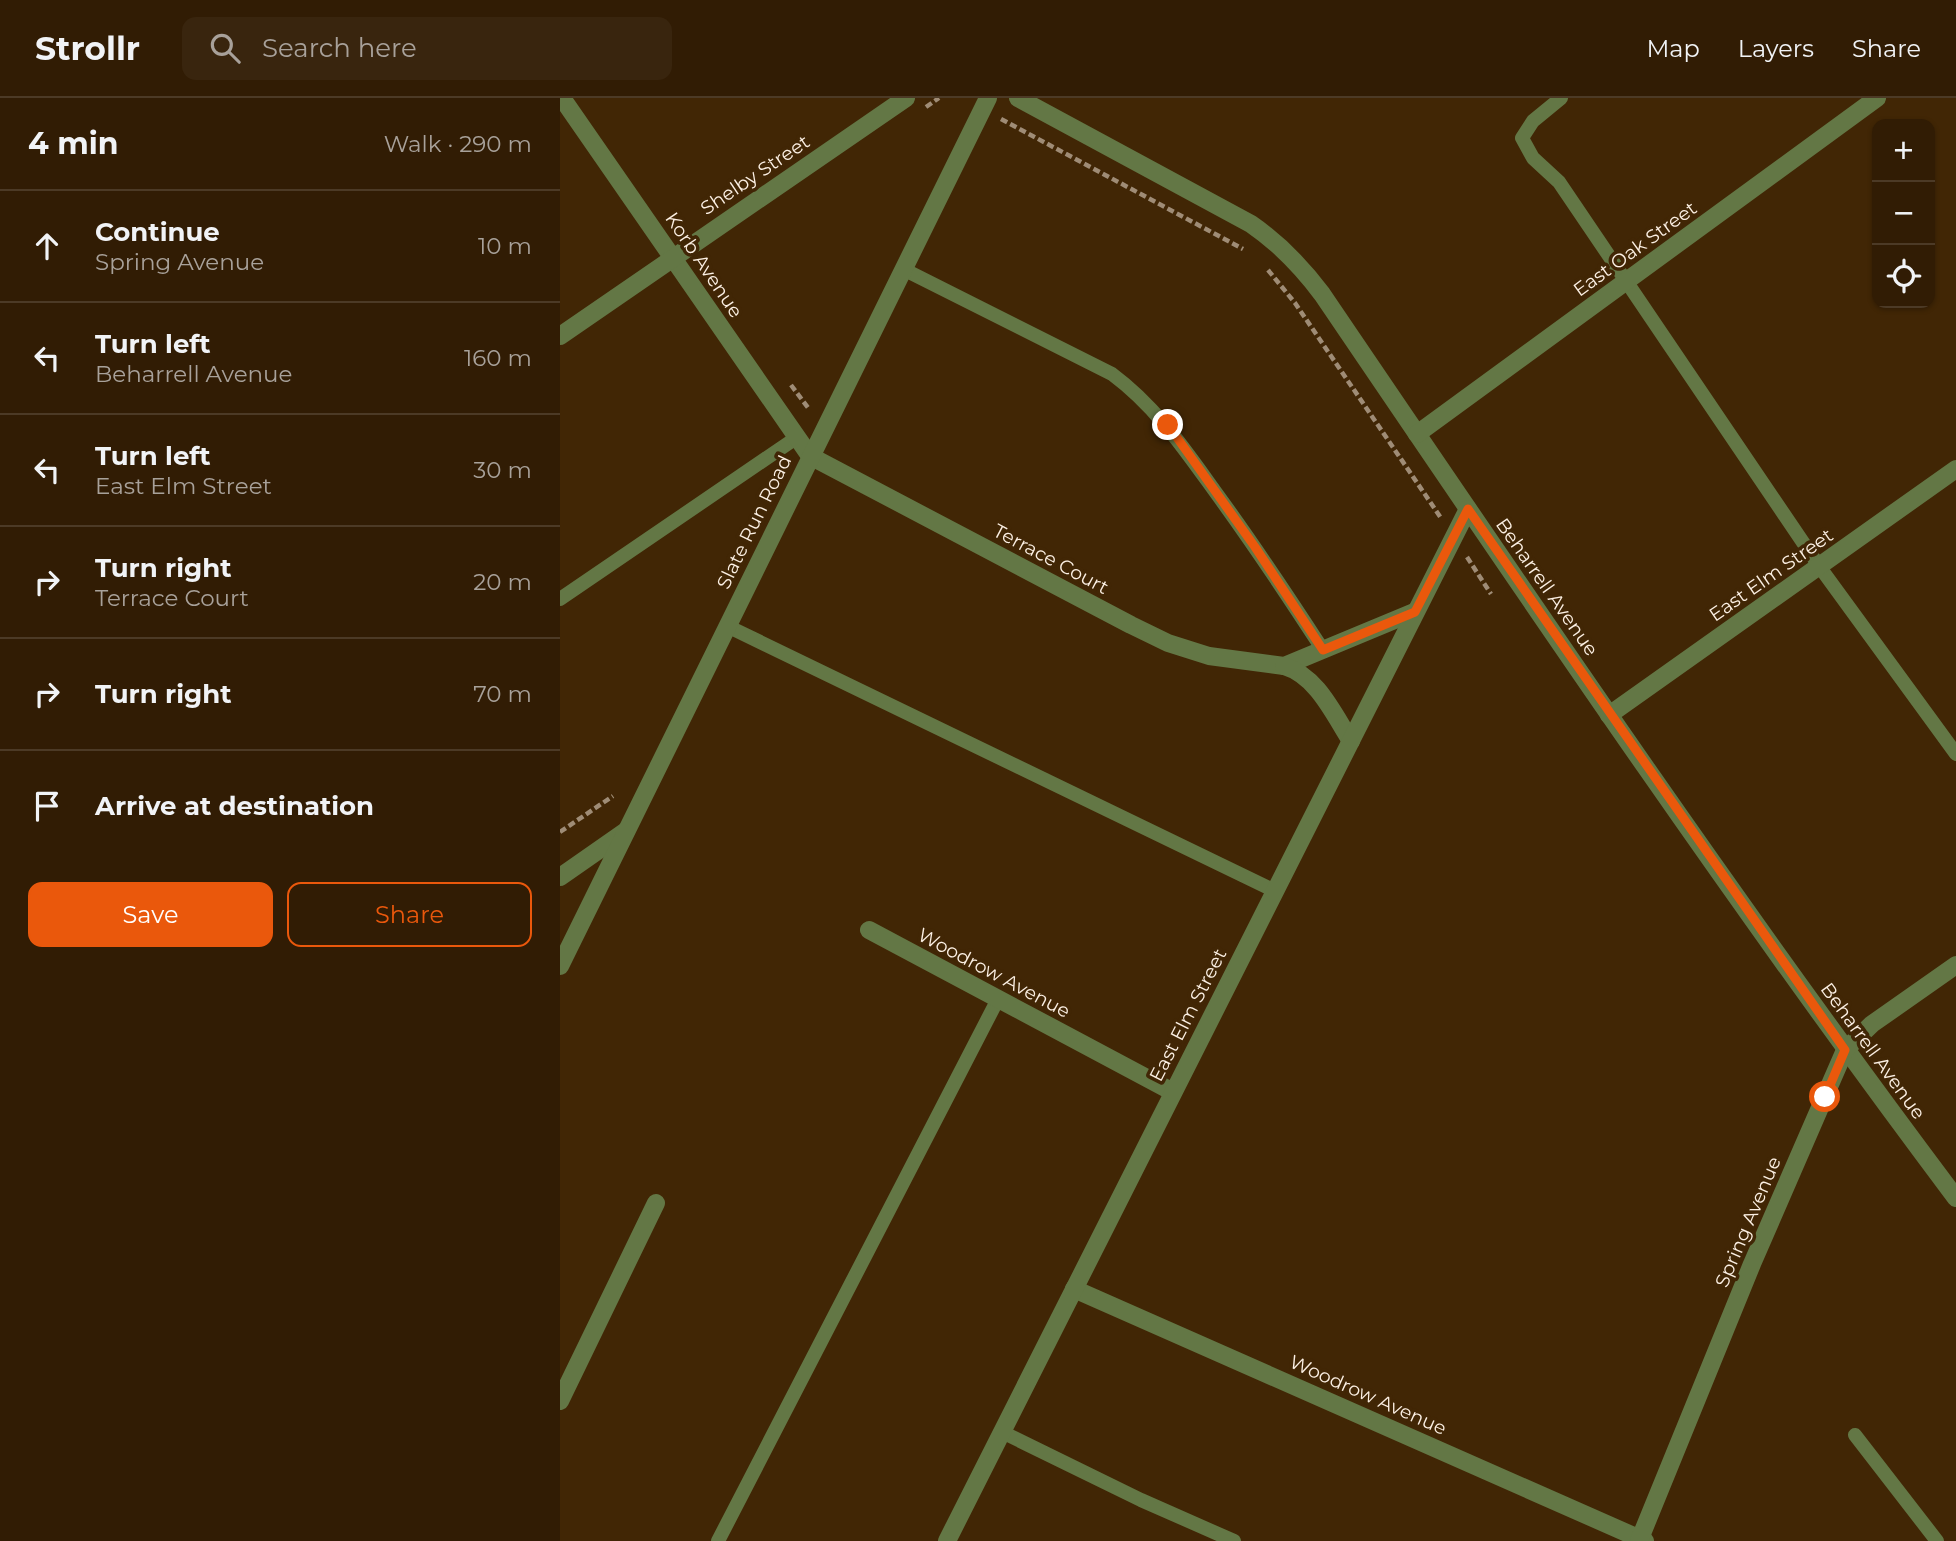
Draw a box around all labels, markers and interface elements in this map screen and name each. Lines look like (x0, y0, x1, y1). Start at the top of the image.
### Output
search box (182, 17, 672, 80)
text: Strollr (35, 28, 140, 68)
icon: search (206, 29, 244, 67)
text: Search here (262, 32, 417, 64)
text: Map (1646, 34, 1700, 63)
text: Layers (1738, 34, 1814, 63)
text: Share (1852, 34, 1921, 63)
map controls (1872, 119, 1935, 308)
button: + (1872, 119, 1935, 182)
text: 4 min (28, 125, 118, 162)
text: Walk · 290 m (384, 130, 532, 158)
street label: Shelby Street (696, 130, 814, 220)
button: − (1872, 182, 1935, 245)
street label: East Oak Street (1569, 196, 1701, 301)
street label: Korb Avenue (660, 208, 748, 322)
text: Continue (95, 216, 220, 248)
icon: ahead (28, 227, 66, 265)
text: 10 m (478, 232, 532, 260)
button: locate (1872, 245, 1935, 308)
text: Spring Avenue (95, 248, 264, 276)
text: Turn left (95, 328, 211, 360)
icon: left (28, 339, 66, 377)
text: 160 m (464, 344, 532, 372)
text: Beharrell Avenue (95, 360, 292, 388)
route end (1152, 409, 1183, 440)
text: Turn left (95, 440, 211, 472)
icon: left (28, 451, 66, 489)
street label: Slate Run Road (712, 451, 796, 593)
text: 30 m (473, 456, 532, 484)
text: East Elm Street (95, 472, 272, 500)
street label: Beharrell Avenue (1491, 514, 1603, 660)
street label: Terrace Court (989, 519, 1113, 599)
street label: East Elm Street (1705, 524, 1838, 626)
text: Turn right (95, 552, 231, 584)
icon: right (28, 563, 66, 601)
text: 20 m (473, 568, 532, 596)
text: Terrace Court (95, 584, 249, 612)
icon: right (28, 675, 66, 713)
text: Turn right (95, 678, 231, 710)
text: 70 m (473, 680, 532, 708)
icon: arrive (28, 787, 66, 825)
text: Arrive at destination (95, 790, 374, 822)
button: Save (28, 882, 273, 947)
button: Share (287, 882, 532, 947)
street label: Woodrow Avenue (914, 923, 1074, 1023)
street label: East Elm Street (1145, 944, 1232, 1085)
street label: Beharrell Avenue (1816, 978, 1930, 1124)
route start (1809, 1081, 1840, 1112)
street label: Spring Avenue (1710, 1153, 1786, 1291)
street label: Woodrow Avenue (1286, 1350, 1450, 1440)

